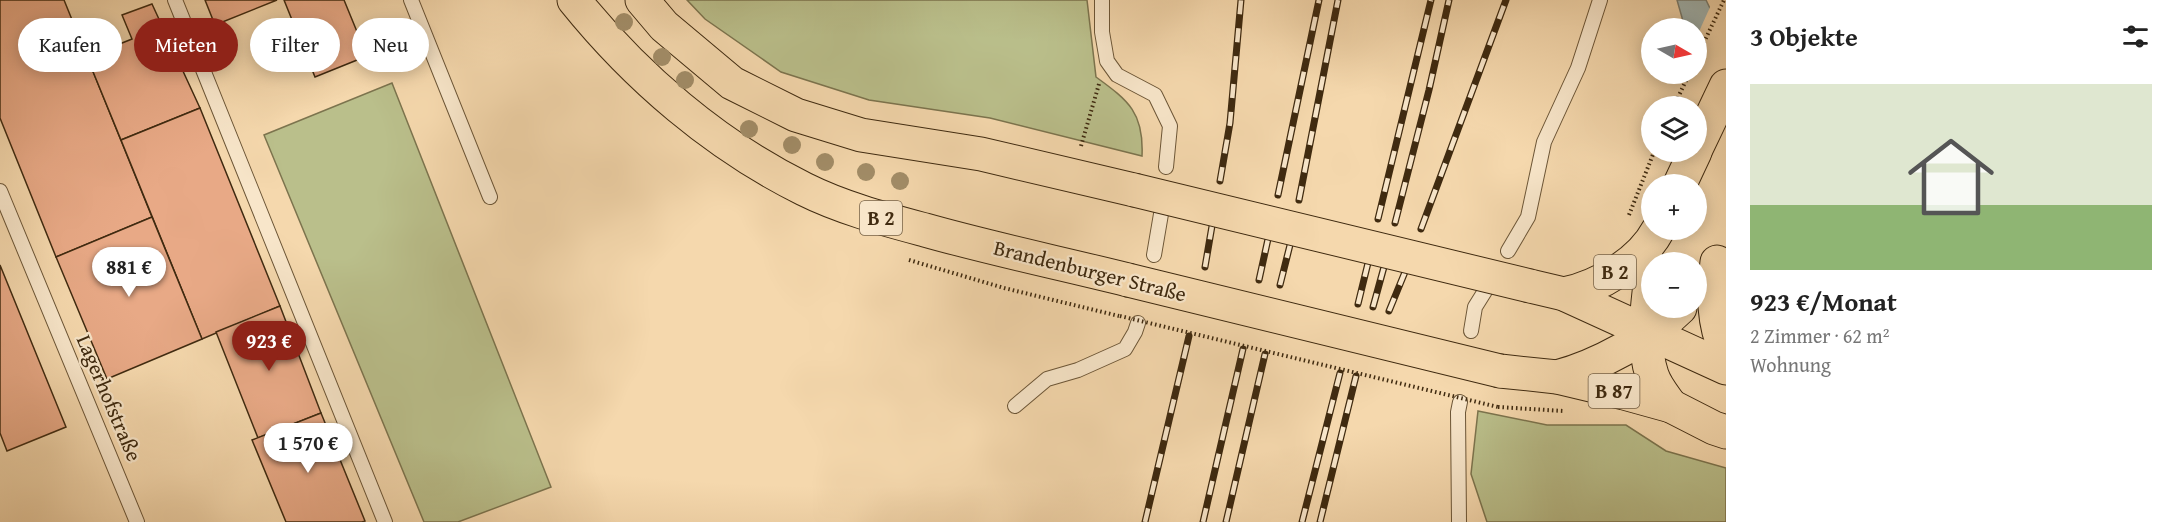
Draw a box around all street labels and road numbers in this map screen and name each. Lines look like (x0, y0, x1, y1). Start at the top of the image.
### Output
road number: B 2 (860, 201, 902, 235)
street label: Brandenburger Straße (991, 232, 1190, 309)
road number: B 2 (1594, 255, 1636, 289)
street label: Lagerhofstraße (69, 330, 150, 466)
road number: B 87 (1588, 374, 1640, 408)

